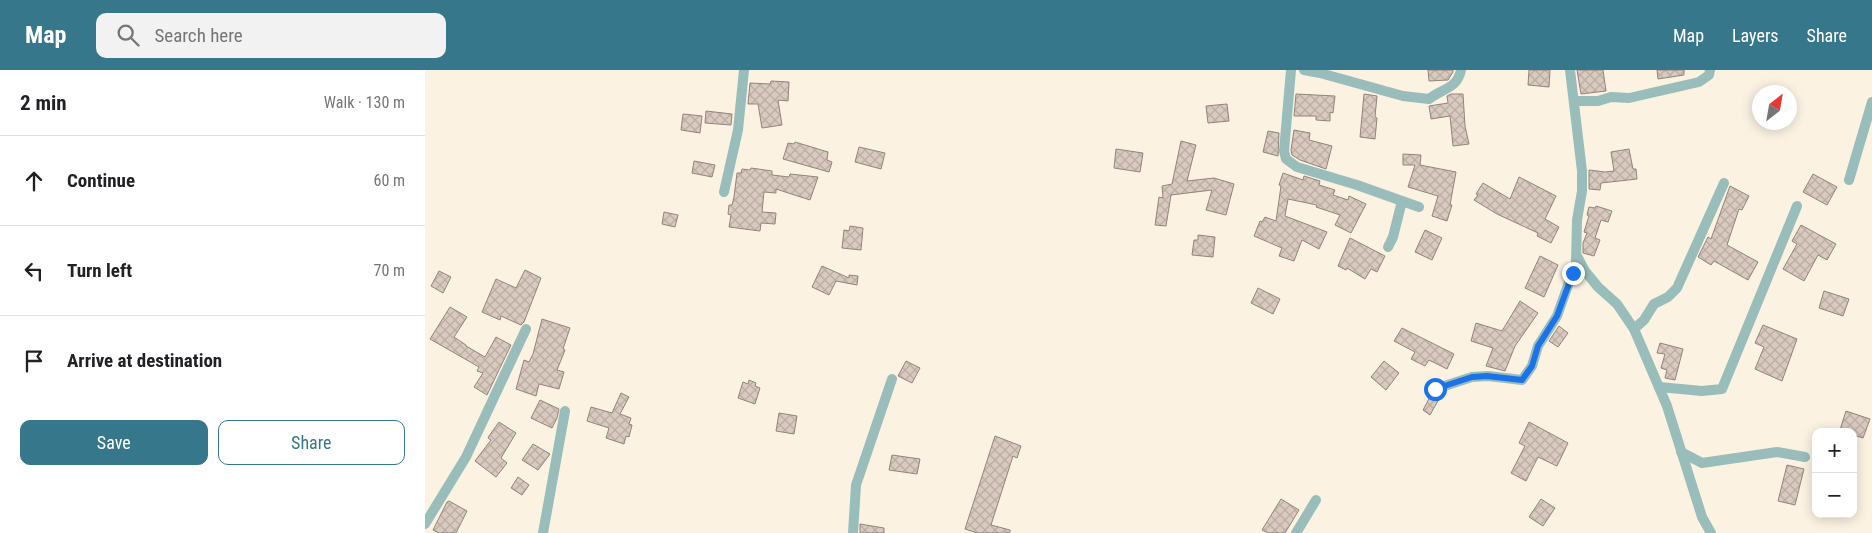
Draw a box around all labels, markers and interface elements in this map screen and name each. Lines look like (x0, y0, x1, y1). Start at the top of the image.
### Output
search box (96, 13, 446, 58)
text: Map (25, 21, 66, 49)
icon: search (114, 21, 142, 49)
text: Search here (154, 24, 243, 47)
text: Map (1673, 25, 1704, 46)
text: Layers (1732, 25, 1779, 46)
text: Share (1807, 25, 1847, 46)
north arrow (1752, 85, 1797, 130)
text: 2 min (20, 91, 67, 115)
text: Walk · 130 m (324, 93, 405, 112)
icon: ahead (20, 167, 48, 195)
text: Continue (67, 169, 135, 192)
text: 60 m (373, 171, 405, 190)
icon: left (20, 257, 48, 285)
text: Turn left (67, 259, 132, 282)
text: 70 m (373, 261, 405, 280)
route end (1562, 262, 1585, 285)
icon: arrive (20, 347, 48, 375)
text: Arrive at destination (67, 349, 222, 372)
route start (1424, 378, 1447, 401)
button: Save (20, 420, 208, 465)
button: Share (218, 420, 405, 465)
map controls (1812, 428, 1857, 518)
button: + (1812, 428, 1857, 473)
button: − (1812, 473, 1857, 518)

